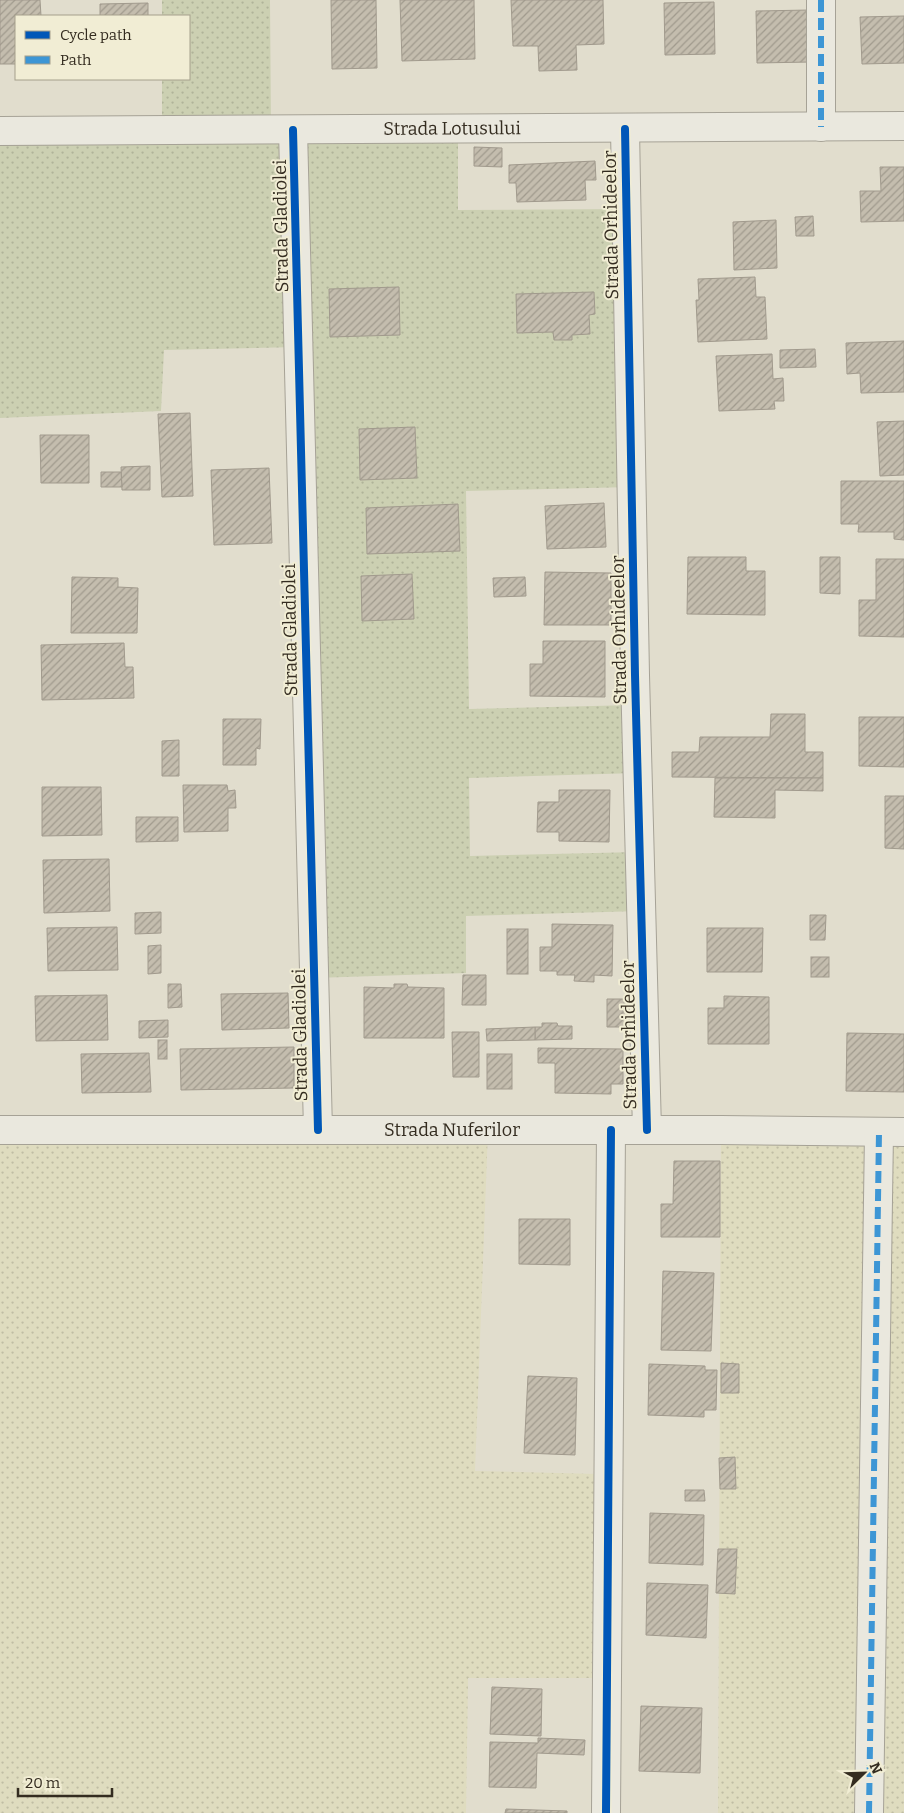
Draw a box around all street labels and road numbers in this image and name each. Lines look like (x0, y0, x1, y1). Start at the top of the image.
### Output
street label: Strada Lotusului (383, 117, 521, 140)
street label: Strada Orhideelor (599, 150, 623, 300)
street label: Strada Gladiolei (269, 159, 293, 293)
street label: Strada Orhideelor (607, 555, 631, 705)
street label: Strada Gladiolei (278, 563, 302, 697)
street label: Strada Orhideelor (617, 960, 641, 1110)
street label: Strada Gladiolei (288, 968, 312, 1102)
street label: Strada Nuferilor (384, 1119, 520, 1141)

